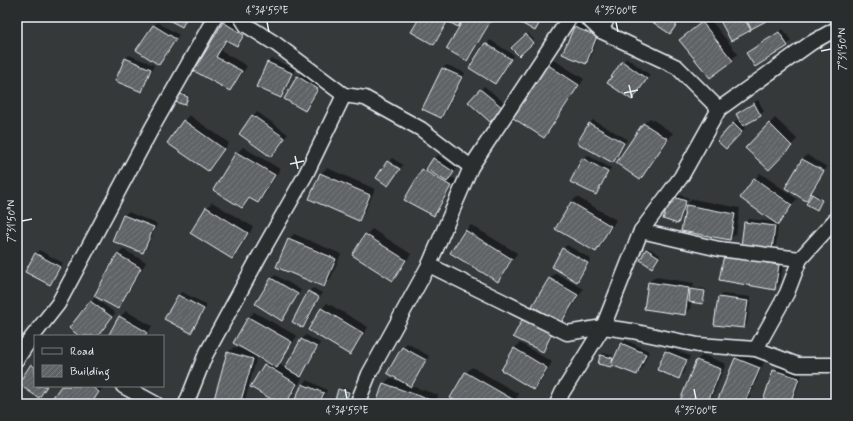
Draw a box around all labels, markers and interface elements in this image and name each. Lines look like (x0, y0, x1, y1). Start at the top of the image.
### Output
text: 4°34'55"E (246, 4, 289, 18)
text: 4°35'00"E (595, 4, 637, 18)
text: 7°31'50"N (836, 27, 850, 70)
text: 7°31'50"N (5, 199, 19, 242)
legend (34, 335, 164, 387)
text: Road (70, 344, 94, 360)
text: Building (70, 364, 110, 381)
text: 4°34'55"E (326, 404, 369, 418)
text: 4°35'00"E (675, 404, 717, 418)

